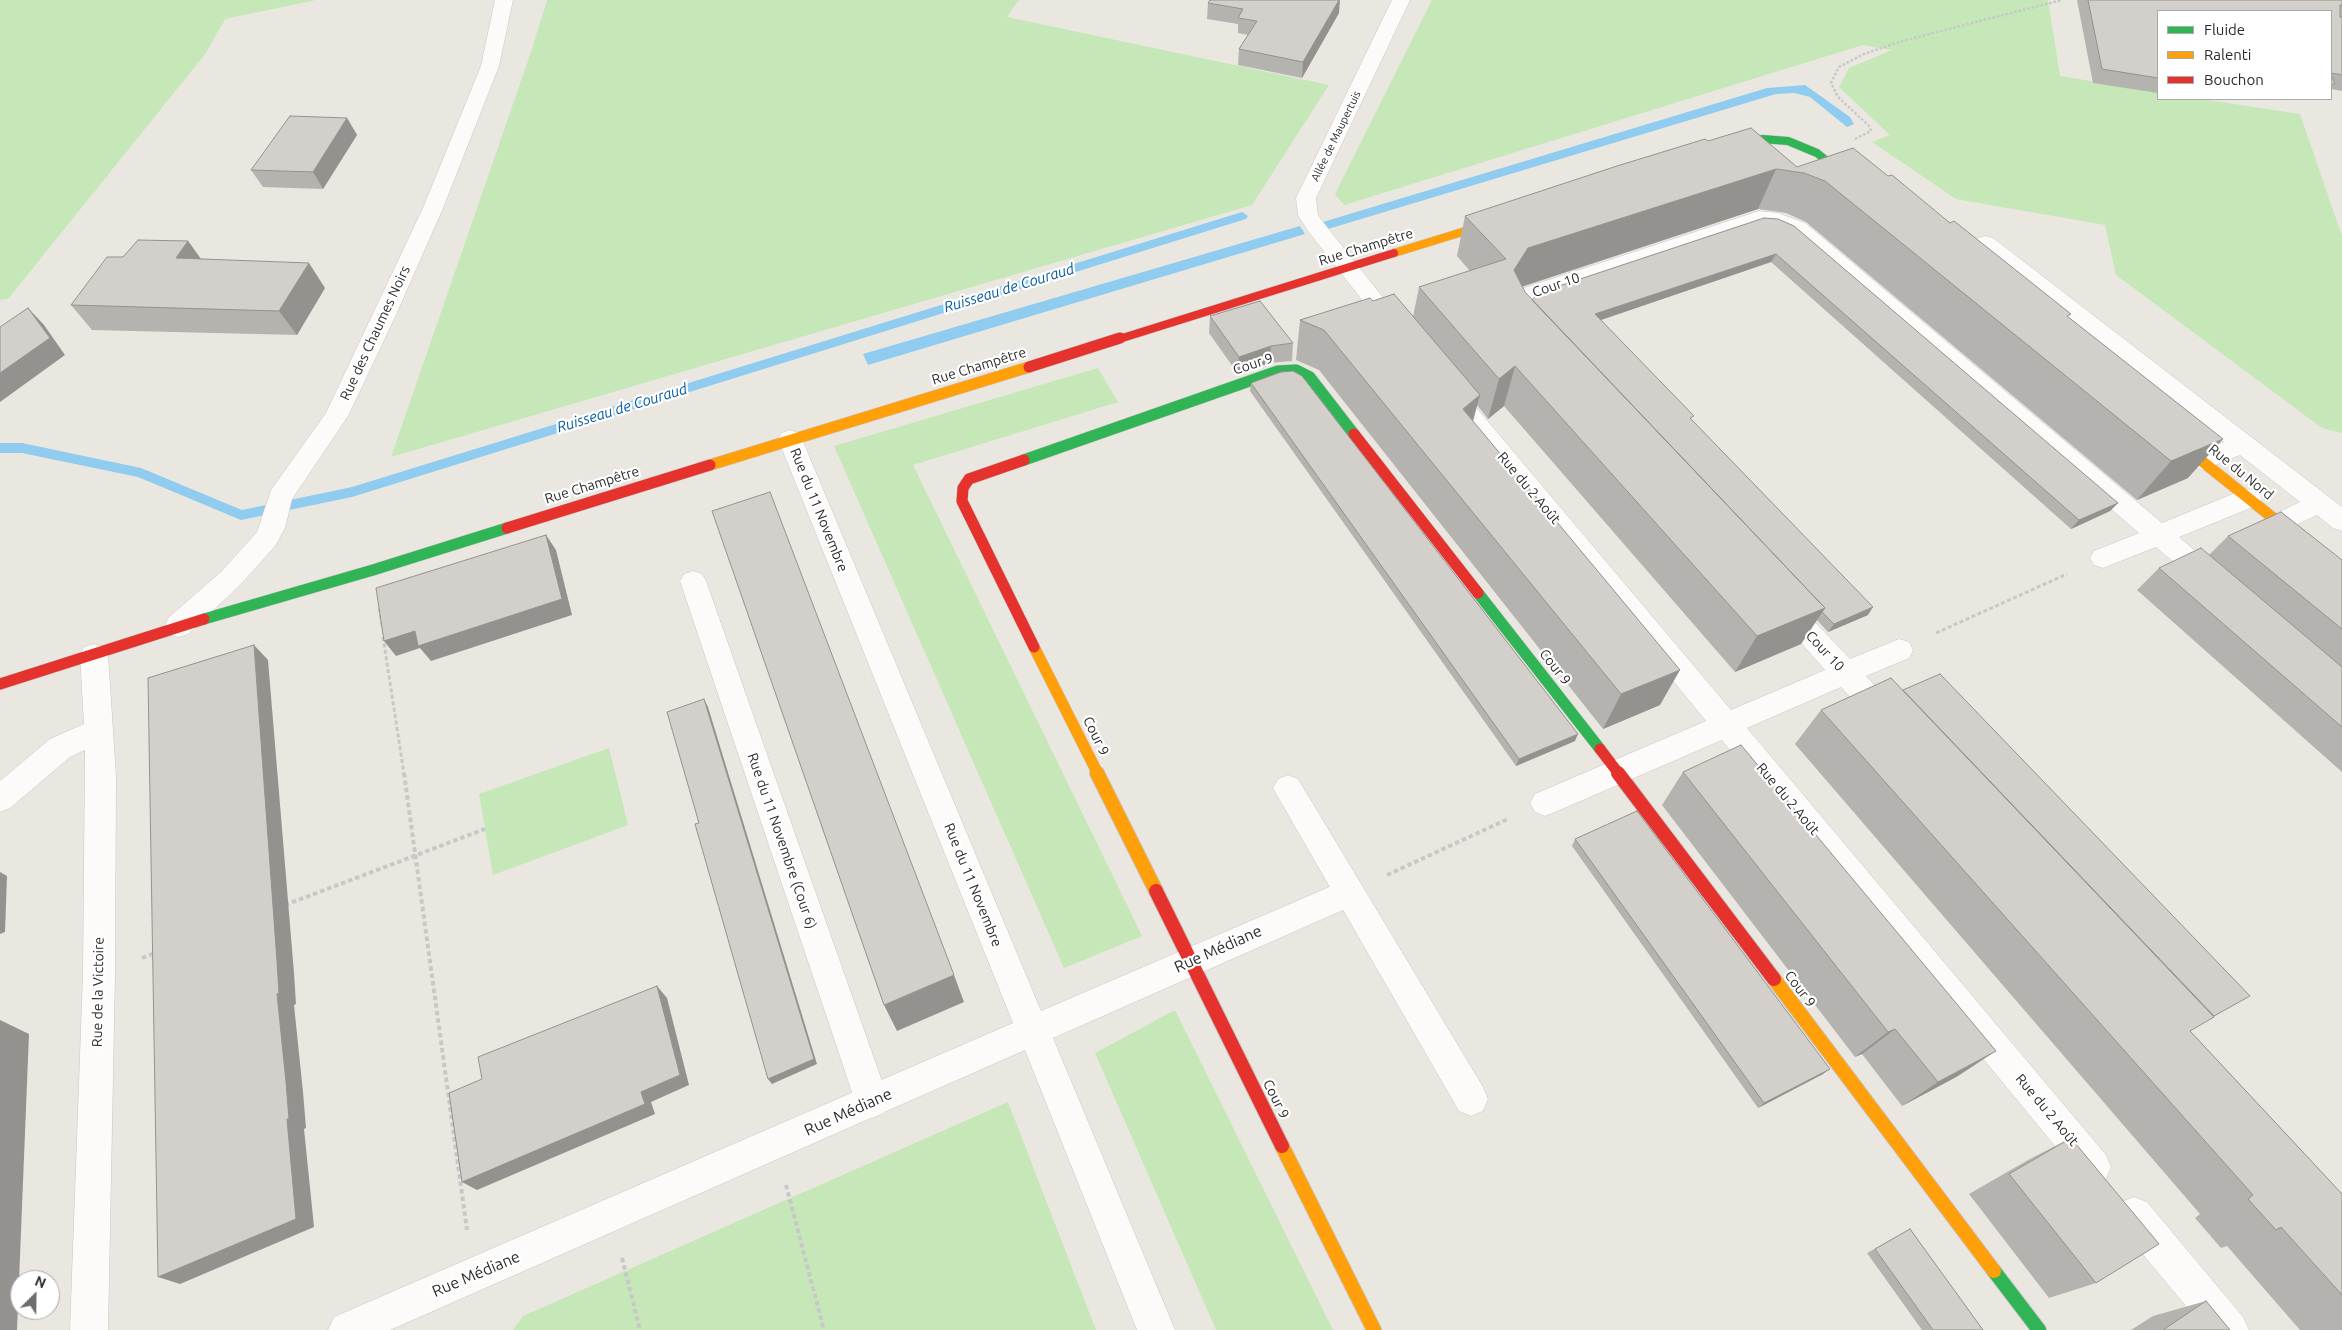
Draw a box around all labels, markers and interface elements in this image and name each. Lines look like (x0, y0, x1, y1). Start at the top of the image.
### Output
legend (2157, 10, 2332, 100)
text: Fluide (2204, 21, 2245, 38)
text: Ralenti (2204, 46, 2251, 63)
text: Bouchon (2204, 71, 2264, 88)
street label: Allée de Maupertuis (1308, 89, 1364, 183)
street label: Rue Champêtre (1317, 225, 1415, 269)
water label: Ruisseau de Couraud (942, 260, 1076, 316)
street label: Rue des Chaumes Noirs (336, 263, 414, 403)
street label: Cour 10 (1530, 269, 1582, 301)
street label: Rue Champêtre (930, 344, 1028, 388)
street label: Cour 9 (1231, 350, 1275, 378)
water label: Ruisseau de Couraud (555, 380, 689, 436)
street label: Rue du Nord (2205, 441, 2277, 503)
street label: Rue du 11 Novembre (786, 446, 852, 574)
street label: Rue du 2 Août (1494, 449, 1564, 527)
street label: Rue Champêtre (543, 463, 641, 507)
street label: Cour 10 (1802, 627, 1848, 675)
street label: Cour 9 (1536, 646, 1574, 688)
street label: Cour 9 (1079, 714, 1113, 758)
street label: Rue du 11 Novembre (Cour 6) (744, 751, 820, 931)
street label: Rue du 2 Août (1753, 760, 1823, 838)
street label: Rue du 11 Novembre (940, 821, 1006, 949)
street label: Rue Médiane (1171, 921, 1265, 977)
street label: Rue de la Victoire (89, 937, 107, 1047)
street label: Cour 9 (1781, 968, 1819, 1010)
street label: Rue du 2 Août (2012, 1071, 2082, 1149)
street label: Cour 9 (1259, 1077, 1293, 1121)
street label: Rue Médiane (801, 1084, 895, 1140)
street label: Rue Médiane (429, 1247, 523, 1301)
north arrow (10, 1270, 60, 1320)
text: N (33, 1273, 48, 1292)

